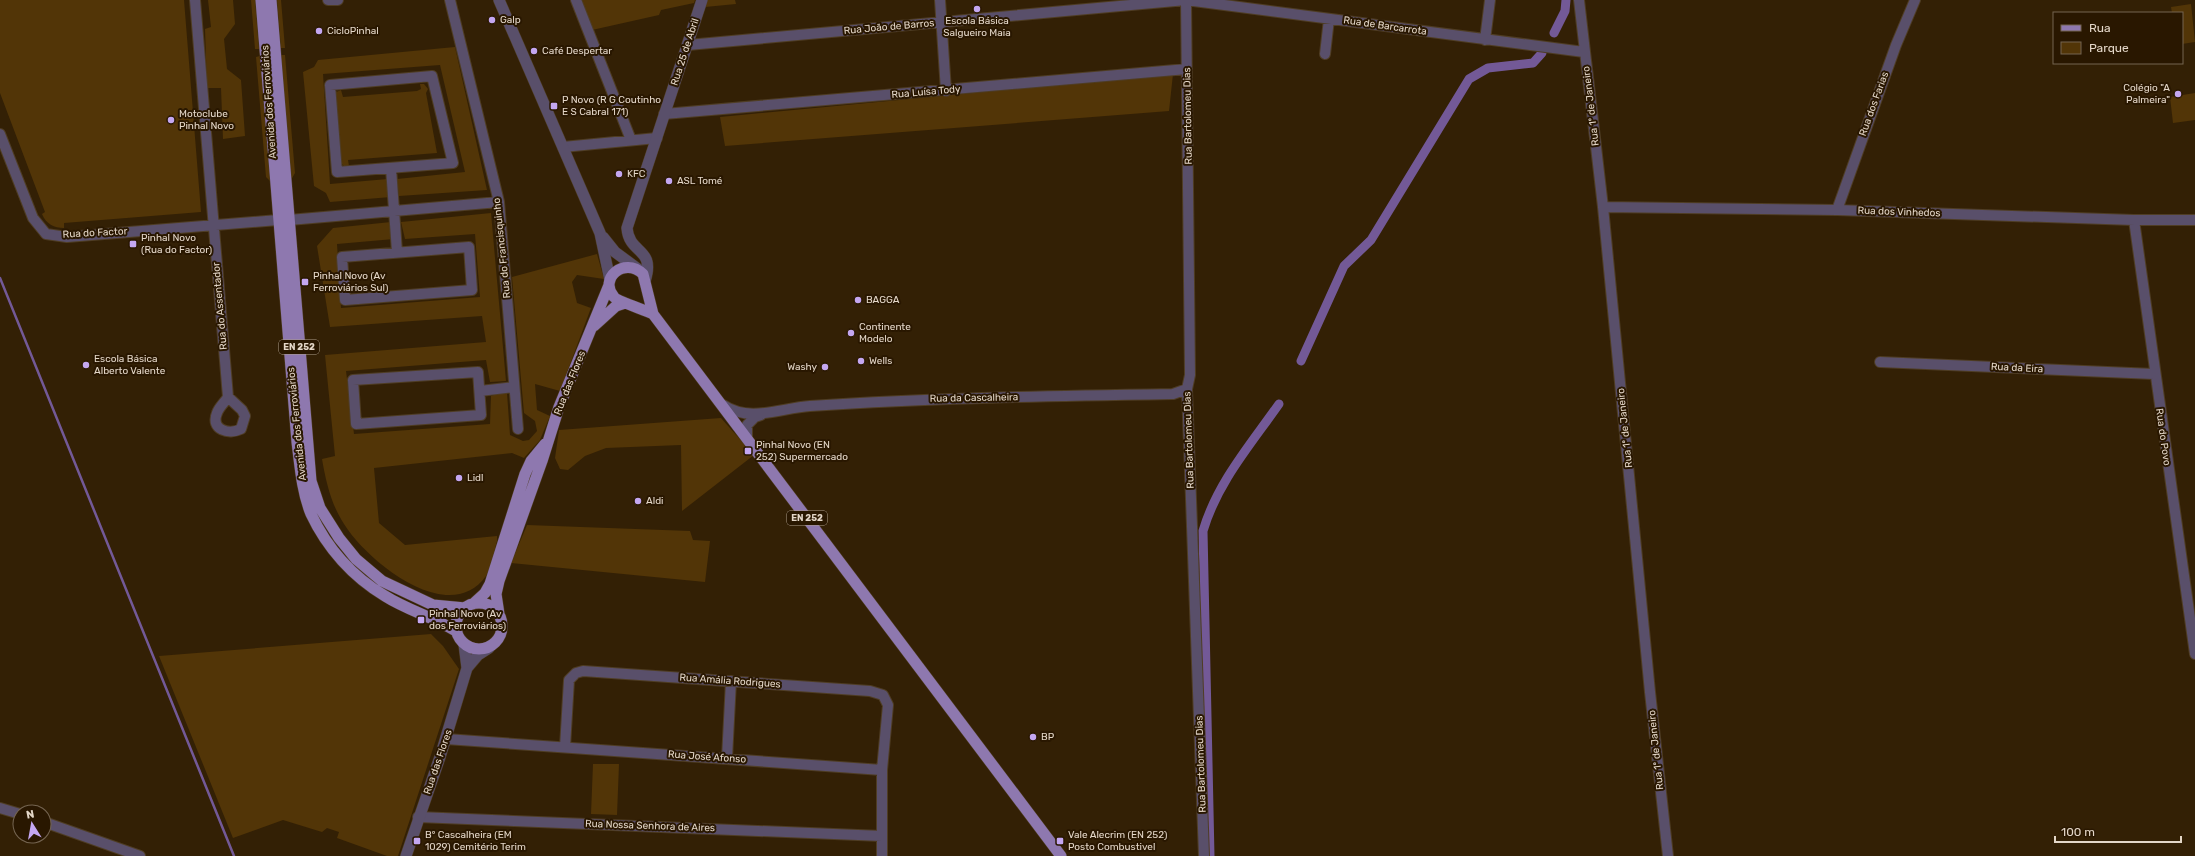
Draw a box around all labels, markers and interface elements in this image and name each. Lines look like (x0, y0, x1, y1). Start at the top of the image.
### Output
marker: Escola Básica Salgueiro Maia (972, 4, 982, 14)
legend (2053, 12, 2183, 64)
place label: Galp (500, 14, 521, 26)
street label: Rua de Barcarrota (1343, 14, 1427, 38)
marker: Galp (487, 15, 497, 25)
place label: Escola Básica Salgueiro Maia (943, 15, 1011, 39)
street label: Rua 25 de Abril (669, 17, 701, 87)
street label: Rua João de Barros (843, 17, 935, 37)
text: Rua (2089, 21, 2111, 35)
place label: CicloPinhal (327, 25, 379, 37)
marker: CicloPinhal (314, 26, 324, 36)
text: Parque (2089, 41, 2129, 55)
street label: Avenida dos Ferroviários (259, 45, 279, 159)
place label: Café Despertar (542, 45, 612, 57)
marker: Café Despertar (529, 46, 539, 56)
street label: Rua 1º de Janeiro (1580, 65, 1602, 147)
street label: Rua Bartolomeu Dias (1181, 67, 1195, 165)
street label: Rua dos Farias (1857, 70, 1891, 138)
place label: Colégio "A Palmeira" (2123, 82, 2170, 106)
street label: Rua Luísa Tody (891, 83, 962, 101)
marker: Colégio "A Palmeira" (2173, 89, 2183, 99)
place label: P Novo (R G Coutinho E S Cabral 171) (562, 94, 661, 118)
marker: P Novo (R G Coutinho E S Cabral 171) (549, 101, 559, 111)
place label: Motoclube Pinhal Novo (179, 108, 234, 132)
marker: Motoclube Pinhal Novo (166, 115, 176, 125)
place label: KFC (627, 168, 646, 180)
marker: KFC (614, 169, 624, 179)
place label: ASL Tomé (677, 175, 723, 187)
marker: ASL Tomé (664, 176, 674, 186)
street label: Rua do Francisquinho (491, 197, 513, 299)
street label: Rua dos Vinhedos (1857, 205, 1941, 219)
street label: Rua do Factor (62, 225, 128, 241)
place label: Pinhal Novo (Rua do Factor) (141, 232, 212, 256)
marker: Pinhal Novo (Rua do Factor) (128, 239, 138, 249)
street label: Rua do Assentador (210, 262, 230, 350)
place label: Pinhal Novo (Av Ferroviários Sul) (313, 270, 388, 294)
marker: Pinhal Novo (Av Ferroviários Sul) (300, 277, 310, 287)
place label: BAGGA (866, 294, 900, 306)
marker: BAGGA (853, 295, 863, 305)
place label: Continente Modelo (859, 321, 911, 345)
marker: Continente Modelo (846, 328, 856, 338)
road number: EN 252 (279, 340, 319, 354)
street label: Rua das Flores (552, 349, 588, 417)
place label: Escola Básica Alberto Valente (94, 353, 166, 377)
place label: Wells (869, 355, 892, 367)
marker: Wells (856, 356, 866, 366)
marker: Escola Básica Alberto Valente (81, 360, 91, 370)
place label: Washy (787, 361, 817, 373)
street label: Rua da Eira (1991, 361, 2043, 375)
marker: Washy (820, 362, 830, 372)
street label: Avenida dos Ferroviários (285, 367, 309, 481)
street label: Rua 1º de Janeiro (1615, 387, 1635, 469)
street label: Rua da Cascalheira (930, 391, 1018, 405)
street label: Rua Bartolomeu Dias (1181, 391, 1197, 489)
street label: Rua do Povo (2153, 408, 2173, 467)
place label: Pinhal Novo (EN 252) Supermercado (756, 439, 848, 463)
marker: Pinhal Novo (EN 252) Supermercado (743, 446, 753, 456)
place label: Lidl (467, 472, 483, 484)
marker: Lidl (454, 473, 464, 483)
place label: Aldi (646, 495, 664, 507)
marker: Aldi (633, 496, 643, 506)
road number: EN 252 (787, 511, 827, 525)
place label: Pinhal Novo (Av dos Ferroviários) (429, 608, 506, 632)
marker: Pinhal Novo (Av dos Ferroviários) (416, 615, 426, 625)
street label: Rua Amália Rodrigues (679, 671, 781, 691)
street label: Rua 1º de Janeiro (1646, 709, 1666, 791)
street label: Rua Bartolomeu Dias (1193, 715, 1209, 813)
street label: Rua das Flores (421, 728, 455, 796)
place label: BP (1041, 731, 1055, 743)
marker: BP (1028, 732, 1038, 742)
street label: Rua José Afonso (667, 748, 747, 766)
north arrow (12, 804, 52, 844)
text: N (25, 808, 35, 822)
street label: Rua Nossa Senhora de Aires (585, 818, 715, 834)
scale bar (2055, 818, 2181, 844)
text: 100 m (2061, 825, 2095, 839)
place label: Bº Cascalheira (EM 1029) Cemitério Terim (425, 829, 526, 853)
place label: Vale Alecrim (EN 252) Posto Combustivel (1068, 829, 1167, 853)
marker: Bº Cascalheira (EM 1029) Cemitério Terim (412, 836, 422, 846)
marker: Vale Alecrim (EN 252) Posto Combustivel (1055, 836, 1065, 846)

